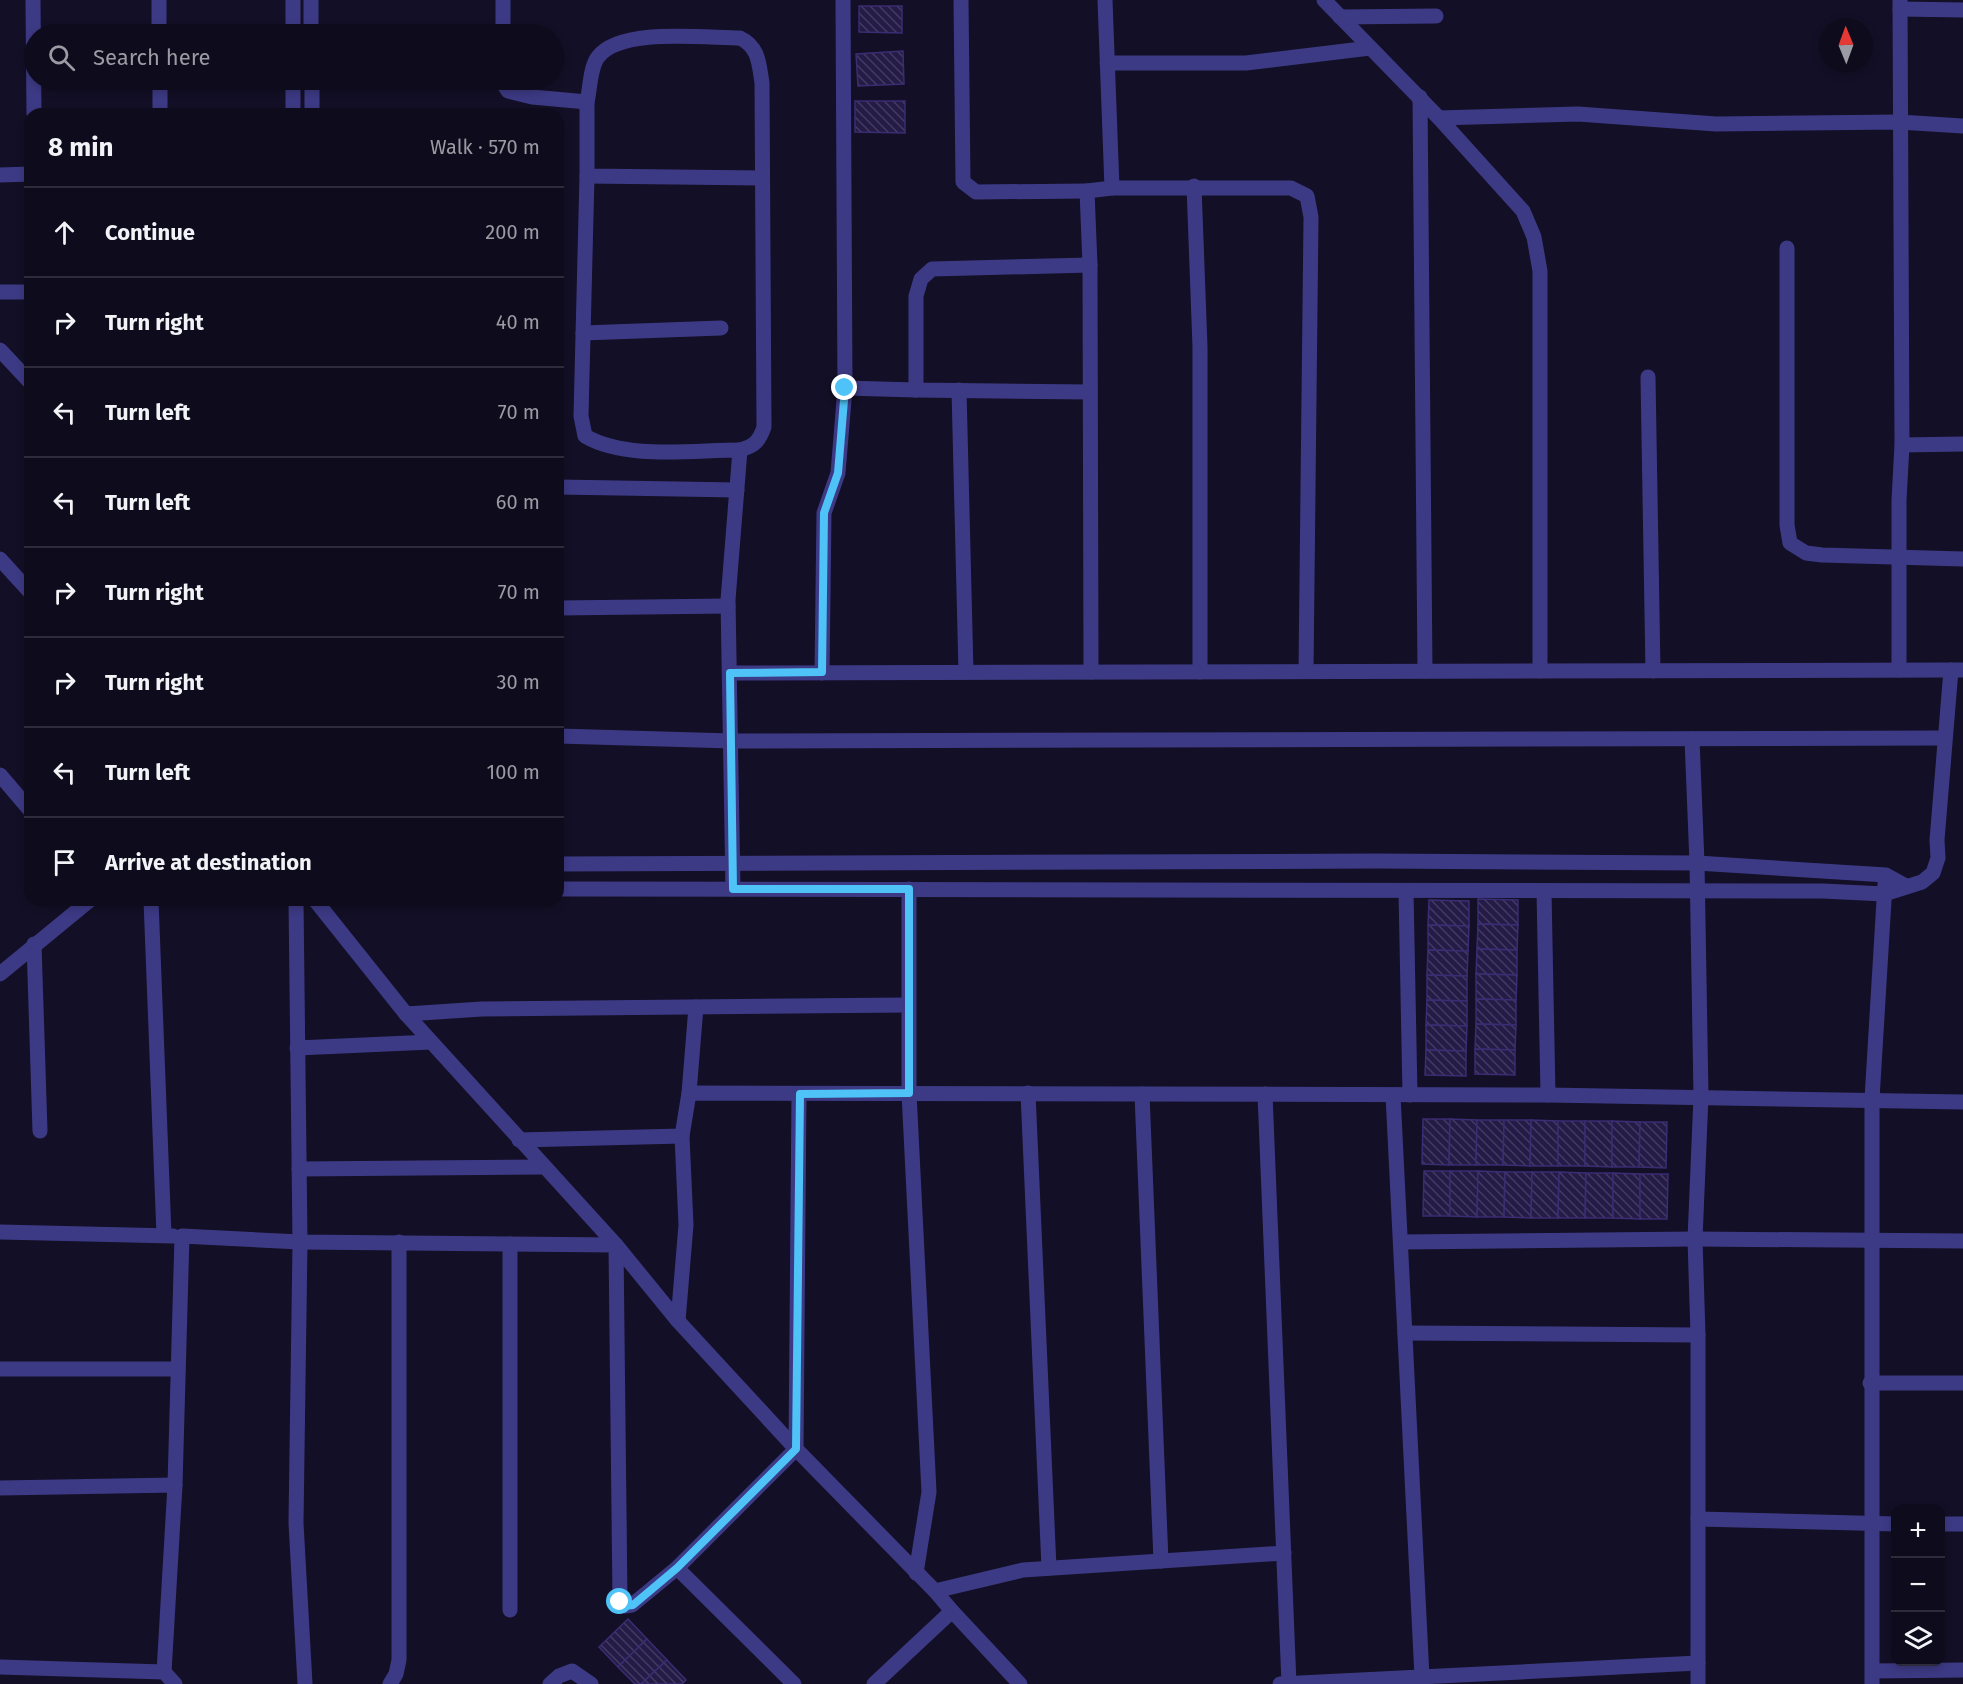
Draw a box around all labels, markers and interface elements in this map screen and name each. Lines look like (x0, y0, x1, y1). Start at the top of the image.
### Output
north arrow (1819, 18, 1873, 72)
search box (24, 24, 564, 90)
icon: search (45, 41, 78, 74)
text: Search here (93, 44, 211, 71)
text: 8 min (48, 132, 114, 163)
text: Walk · 570 m (430, 135, 540, 159)
icon: ahead (48, 216, 81, 249)
text: Continue (105, 219, 195, 246)
text: 200 m (485, 220, 540, 244)
icon: right (48, 306, 81, 339)
text: Turn right (105, 309, 204, 336)
text: 40 m (496, 310, 540, 334)
route end (831, 374, 857, 400)
icon: left (48, 396, 81, 429)
text: Turn left (105, 399, 190, 426)
text: 70 m (498, 400, 540, 424)
icon: left (48, 486, 81, 519)
text: Turn left (105, 489, 190, 516)
text: 60 m (496, 490, 540, 514)
icon: right (48, 576, 81, 609)
text: Turn right (105, 579, 204, 606)
text: 70 m (498, 580, 540, 604)
icon: right (48, 666, 81, 699)
text: Turn right (105, 669, 204, 696)
text: 30 m (496, 670, 540, 694)
icon: left (48, 756, 81, 789)
text: Turn left (105, 759, 190, 786)
text: 100 m (487, 760, 540, 784)
icon: arrive (48, 846, 81, 879)
text: Arrive at destination (105, 849, 312, 876)
map controls (1891, 1504, 1945, 1666)
button: + (1891, 1504, 1945, 1558)
button: − (1891, 1558, 1945, 1612)
route start (606, 1588, 632, 1614)
button: layers (1891, 1612, 1945, 1666)

